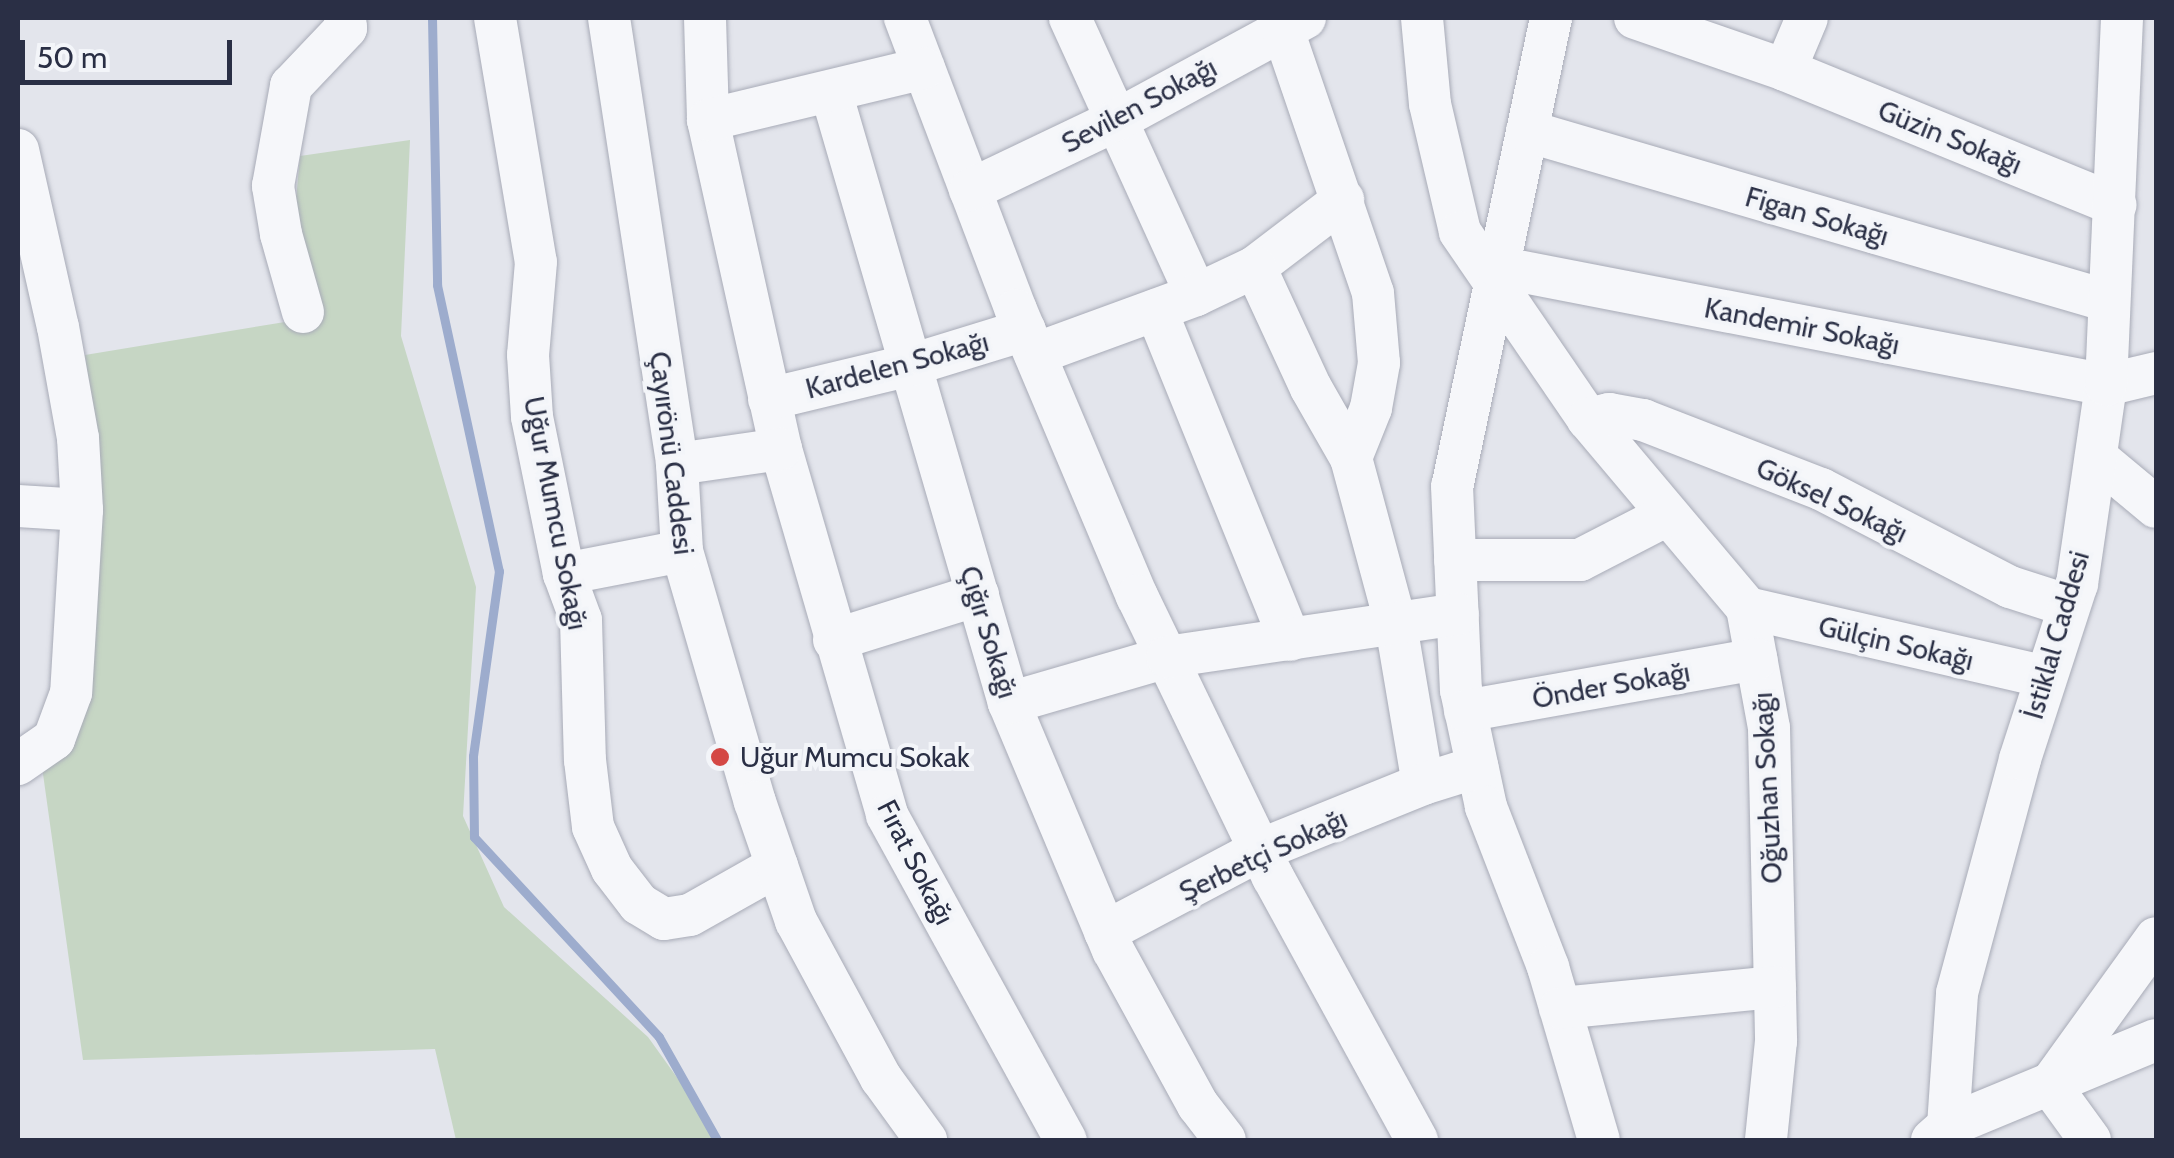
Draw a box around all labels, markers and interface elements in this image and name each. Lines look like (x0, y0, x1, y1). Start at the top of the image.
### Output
scale bar (25, 20, 238, 82)
text: 50 m (37, 39, 107, 76)
street label: Sevilen Sokağı (1056, 50, 1222, 160)
street label: Güzin Sokağı (1873, 93, 2027, 181)
street label: Figan Sokağı (1742, 180, 1892, 252)
street label: Kandemir Sokağı (1702, 291, 1902, 361)
street label: Kardelen Sokağı (802, 324, 992, 406)
street label: Çayırönü Caddesi (643, 350, 701, 556)
street label: Uğur Mumcu Sokağı (517, 394, 595, 632)
street label: Göksel Sokağı (1751, 450, 1913, 550)
street label: İstiklal Caddesi (2016, 547, 2096, 723)
street label: Çığır Sokağı (953, 562, 1025, 702)
street label: Gülçin Sokağı (1815, 609, 1977, 677)
street label: Önder Sokağı (1530, 655, 1692, 715)
street label: Oğuzhan Sokağı (1745, 692, 1789, 884)
place label: Uğur Mumcu Sokak (740, 740, 969, 774)
marker: Uğur Mumcu Sokak (709, 746, 731, 768)
street label: Fırat Sokağı (870, 794, 962, 930)
street label: Şerbetçi Sokağı (1174, 801, 1352, 909)

